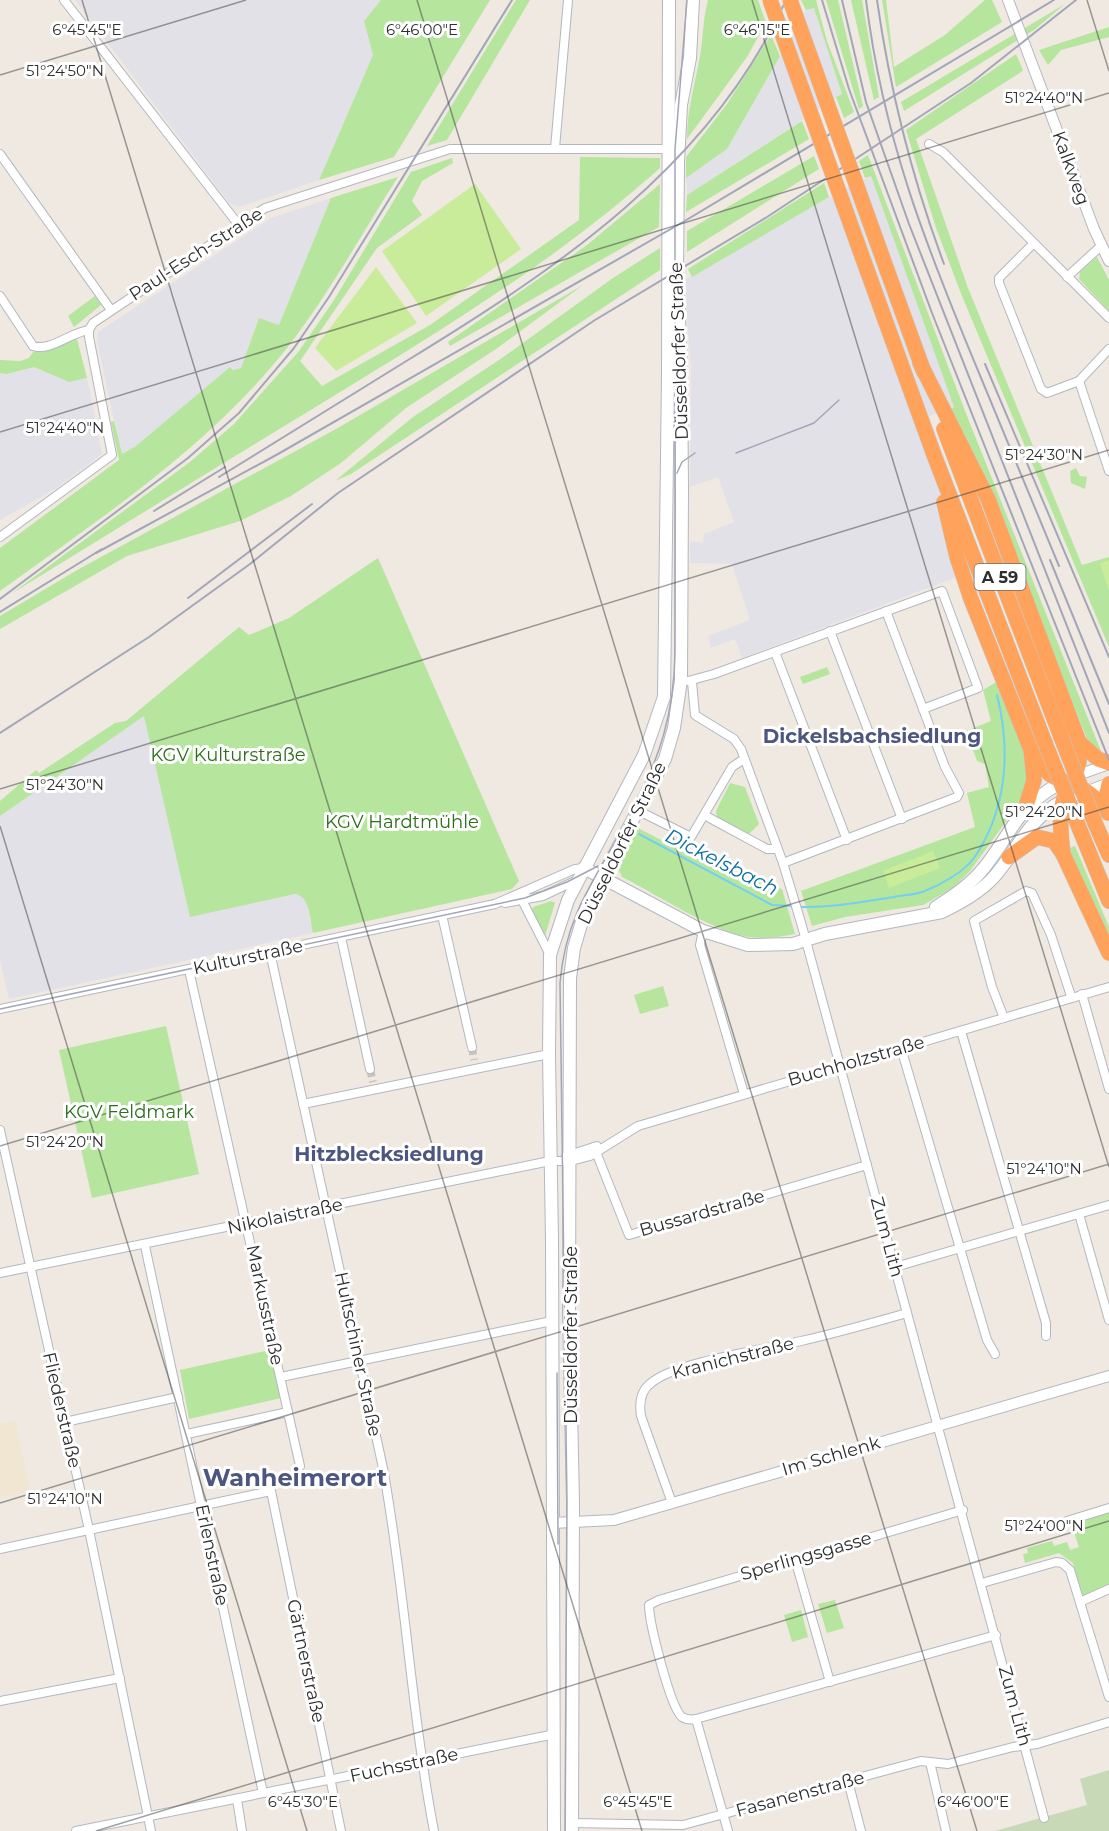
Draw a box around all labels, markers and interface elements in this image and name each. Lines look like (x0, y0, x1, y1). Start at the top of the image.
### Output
text: 6°45'45"E (52, 20, 122, 39)
text: 6°46'00"E (386, 20, 458, 39)
text: 6°46'15"E (724, 20, 790, 39)
text: 51°24'50"N (26, 61, 104, 80)
text: 51°24'40"N (1005, 88, 1083, 107)
street label: Kalkweg (1047, 128, 1095, 208)
street label: Paul-Esch-Straße (125, 203, 267, 305)
street label: Düsseldorfer Straße (665, 262, 693, 440)
text: 51°24'40"N (26, 418, 104, 437)
text: 51°24'30"N (1005, 445, 1083, 464)
road number: A 59 (974, 564, 1026, 590)
district label: Dickelsbachsiedlung (763, 724, 981, 748)
park label: KGV Kulturstraße (150, 744, 306, 766)
street label: Düsseldorfer Straße (573, 758, 671, 928)
text: 51°24'30"N (26, 775, 104, 794)
text: 51°24'20"N (1005, 802, 1083, 821)
park label: KGV Hardtmühle (325, 811, 479, 833)
water label: Dickelsbach (662, 823, 782, 901)
street label: Kulturstraße (191, 935, 305, 979)
street label: Buchholzstraße (785, 1031, 927, 1091)
park label: KGV Feldmark (64, 1101, 194, 1123)
text: 51°24'20"N (26, 1132, 104, 1151)
district label: Hitzblecksiedlung (294, 1142, 484, 1166)
text: 51°24'10"N (1006, 1159, 1082, 1178)
street label: Bussardstraße (637, 1185, 767, 1241)
street label: Nikolaistraße (225, 1193, 345, 1239)
street label: Zum Lith (866, 1194, 908, 1280)
street label: Markusstraße (242, 1243, 289, 1367)
street label: Düsseldorfer Straße (560, 1246, 582, 1424)
street label: Hultschiner Straße (330, 1270, 386, 1439)
street label: Kranichstraße (670, 1332, 796, 1384)
street label: Fliederstraße (38, 1350, 86, 1470)
street label: Im Schlenk (779, 1431, 883, 1481)
district label: Wanheimerort (203, 1463, 388, 1492)
text: 51°24'10"N (27, 1489, 103, 1508)
street label: Erlenstraße (191, 1502, 234, 1608)
text: 51°24'00"N (1004, 1516, 1084, 1535)
street label: Sperlingsgasse (738, 1527, 874, 1585)
street label: Gärtnerstraße (282, 1597, 330, 1725)
street label: Zum Lith (994, 1663, 1036, 1749)
street label: Fuchsstraße (348, 1743, 460, 1787)
street label: Fasanenstraße (733, 1766, 867, 1822)
text: 6°45'30"E (268, 1792, 338, 1811)
text: 6°45'45"E (603, 1792, 673, 1811)
text: 6°46'00"E (937, 1792, 1009, 1811)

